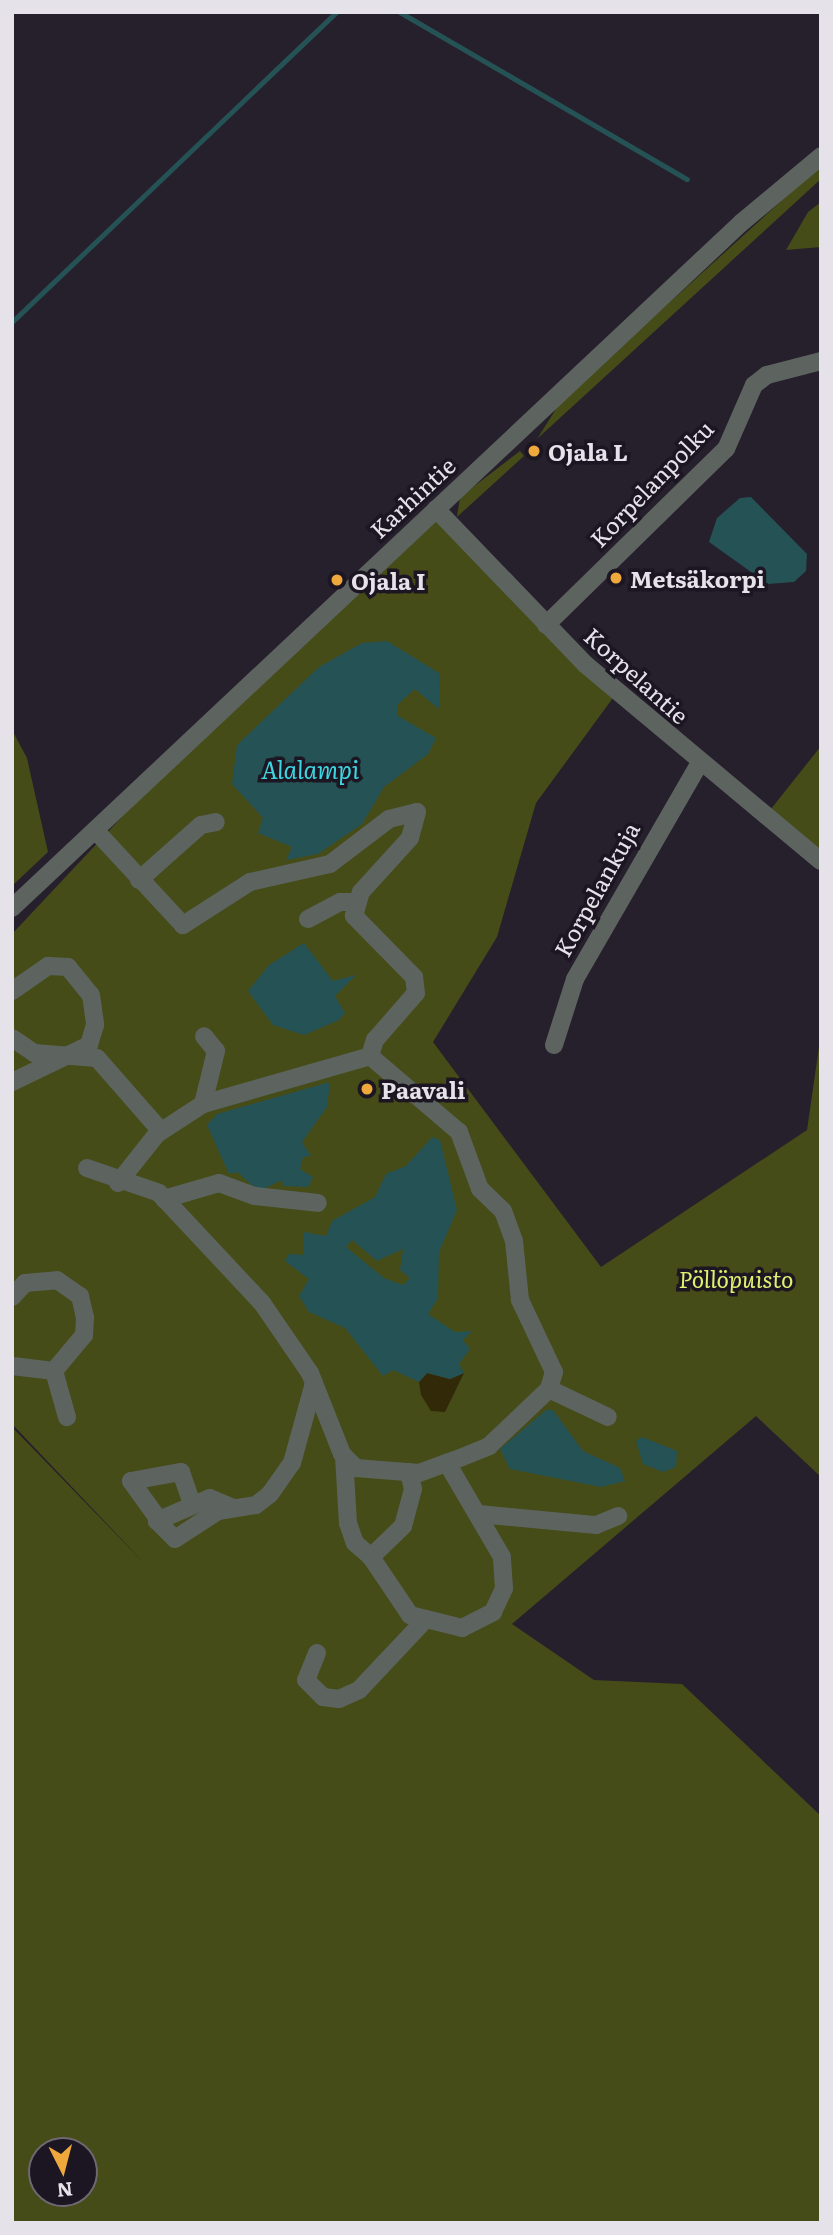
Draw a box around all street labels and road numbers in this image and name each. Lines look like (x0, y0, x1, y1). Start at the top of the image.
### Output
street label: Korpelanpolku (584, 414, 718, 552)
street label: Karhintie (364, 451, 460, 543)
street label: Korpelantie (579, 621, 695, 729)
street label: Korpelankuja (548, 817, 644, 961)

